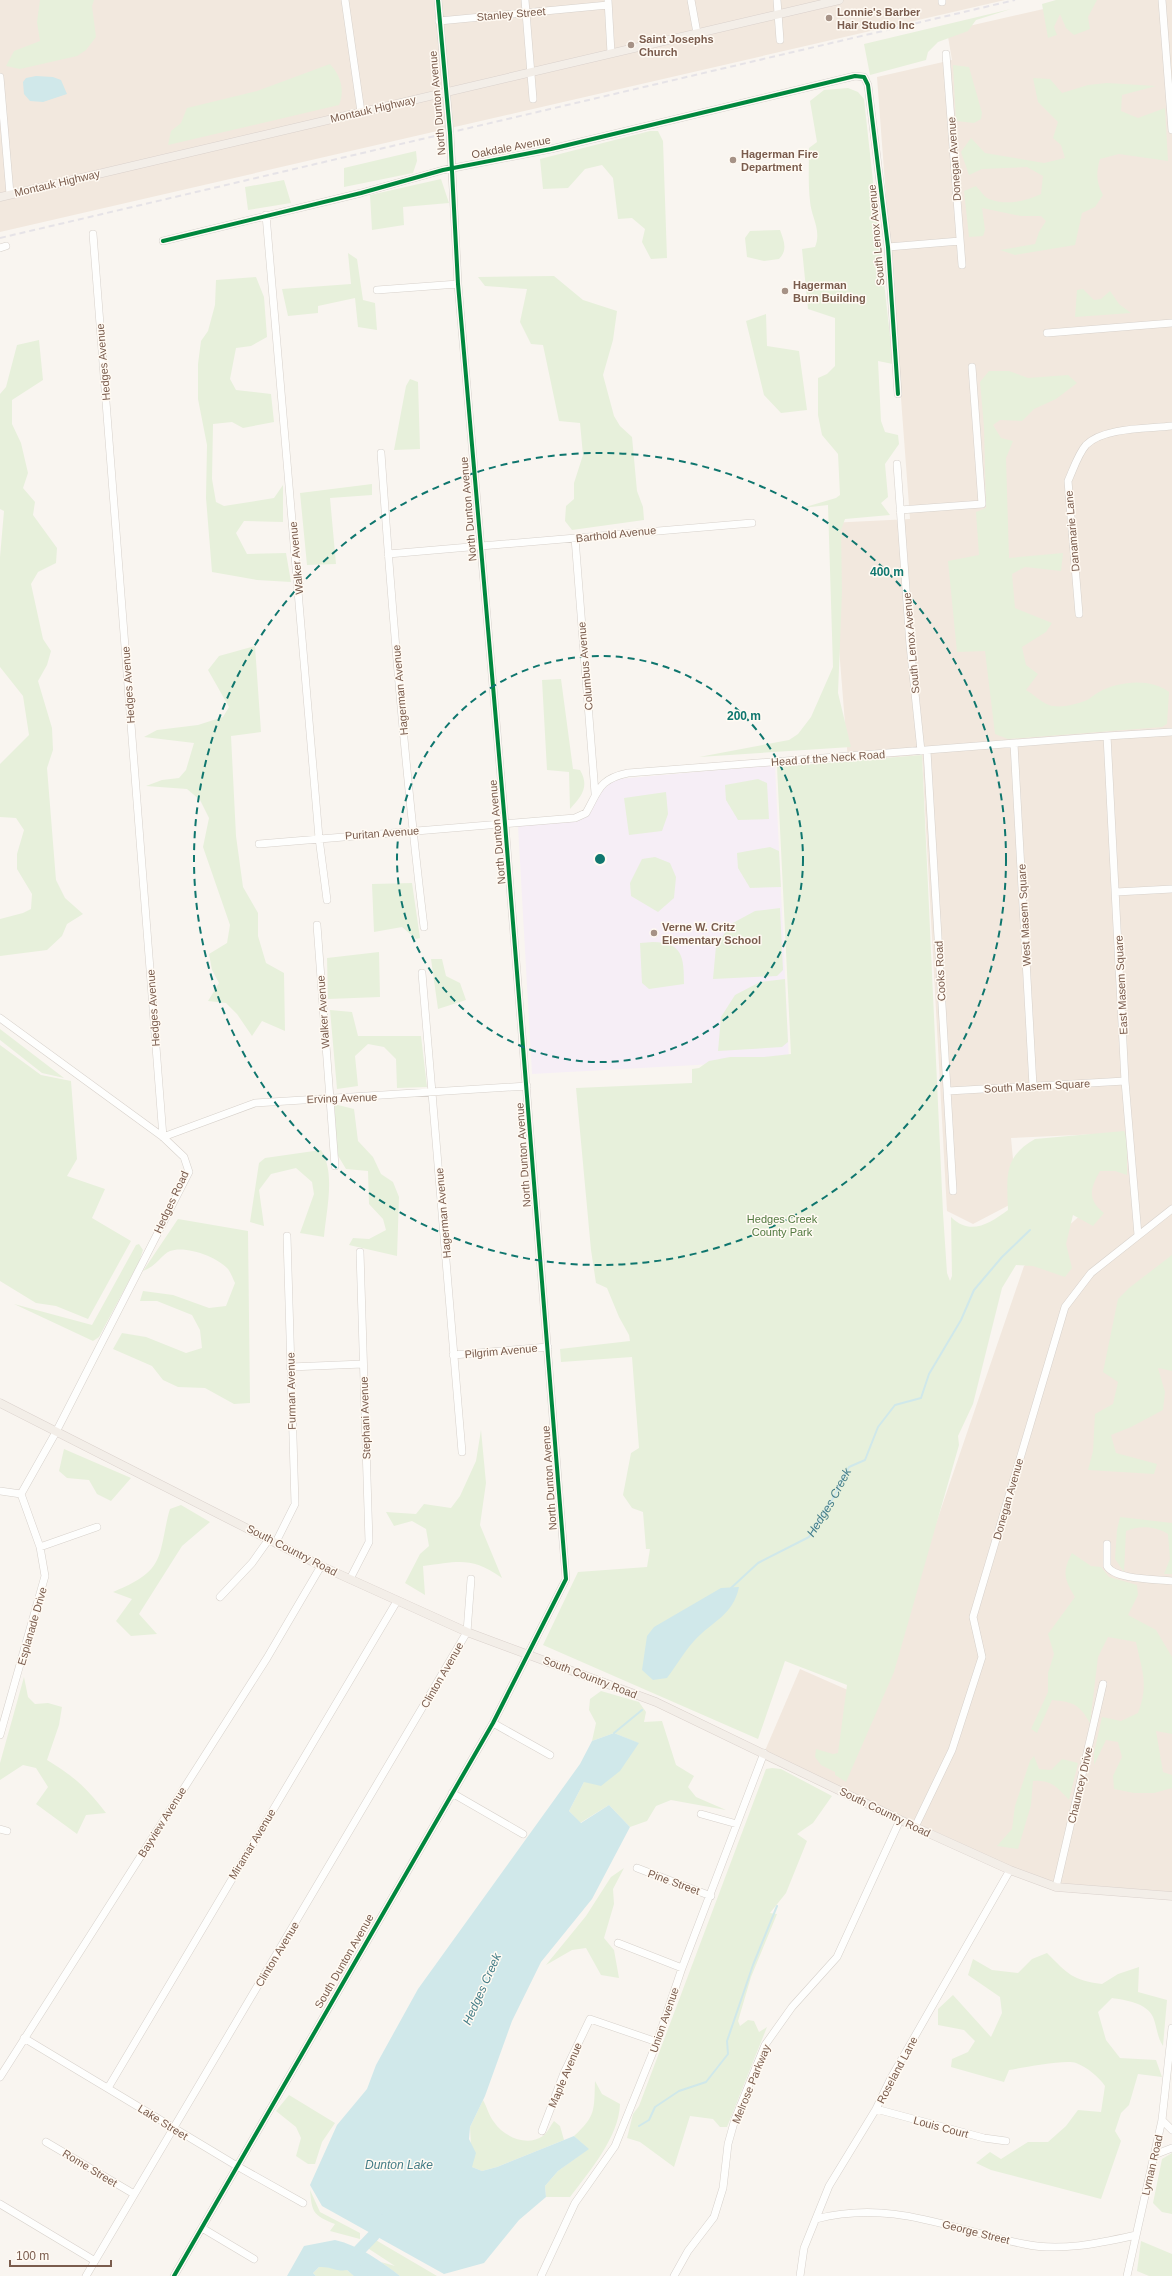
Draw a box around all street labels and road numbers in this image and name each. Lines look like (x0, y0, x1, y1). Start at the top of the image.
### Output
street label: Stanley Street (476, 5, 546, 23)
street label: North Dunton Avenue (426, 50, 448, 156)
street label: Montauk Highway (329, 93, 417, 125)
street label: Donegan Avenue (945, 117, 963, 201)
street label: Oakdale Avenue (470, 133, 552, 161)
street label: Montauk Highway (13, 167, 101, 199)
street label: South Lenox Avenue (866, 184, 886, 286)
street label: Hedges Avenue (94, 323, 112, 401)
street label: North Dunton Avenue (457, 456, 479, 562)
street label: Danamarie Lane (1062, 490, 1082, 572)
street label: Walker Avenue (287, 521, 305, 595)
street label: Barthold Avenue (575, 524, 657, 544)
street label: South Lenox Avenue (901, 592, 921, 694)
street label: Columbus Avenue (575, 621, 595, 711)
street label: Hagerman Avenue (390, 644, 410, 736)
street label: Hedges Avenue (119, 646, 137, 724)
street label: Head of the Neck Road (771, 748, 885, 768)
street label: North Dunton Avenue (486, 779, 508, 885)
street label: Puritan Avenue (344, 824, 420, 842)
street label: West Masem Square (1015, 863, 1033, 967)
street label: East Masem Square (1112, 935, 1130, 1035)
street label: Cooks Road (932, 940, 948, 1002)
street label: Hedges Avenue (144, 969, 162, 1047)
street label: Walker Avenue (314, 975, 332, 1049)
street label: South Masem Square (984, 1077, 1090, 1095)
street label: Erving Avenue (306, 1091, 378, 1105)
street label: North Dunton Avenue (513, 1102, 533, 1208)
street label: Hagerman Avenue (433, 1167, 453, 1259)
street label: Hedges Road (151, 1169, 191, 1235)
street label: Pilgrim Avenue (464, 1342, 538, 1360)
street label: Furman Avenue (284, 1352, 298, 1430)
street label: Stephani Avenue (358, 1376, 372, 1460)
street label: North Dunton Avenue (539, 1425, 559, 1531)
street label: Donegan Avenue (991, 1457, 1025, 1541)
street label: South Country Road (245, 1522, 339, 1578)
street label: Esplanade Drive (15, 1586, 49, 1666)
street label: Clinton Avenue (418, 1640, 466, 1710)
street label: South Country Road (541, 1654, 639, 1700)
street label: Chauncey Drive (1065, 1746, 1095, 1824)
street label: Bayview Avenue (136, 1785, 188, 1859)
street label: South Country Road (838, 1785, 932, 1839)
street label: Miramar Avenue (226, 1807, 278, 1881)
street label: Pine Street (646, 1867, 702, 1897)
street label: South Dunton Avenue (312, 1912, 376, 2010)
street label: Clinton Avenue (253, 1919, 301, 1989)
street label: Union Avenue (647, 1986, 681, 2054)
street label: Roseland Lane (874, 2035, 920, 2105)
street label: Maple Avenue (546, 2041, 584, 2109)
street label: Melrose Parkway (730, 2042, 773, 2125)
street label: Lake Street (136, 2102, 190, 2142)
street label: Louis Court (912, 2114, 970, 2140)
street label: Lyman Road (1139, 2133, 1165, 2197)
street label: Rome Street (60, 2147, 120, 2189)
street label: George Street (941, 2218, 1011, 2246)

